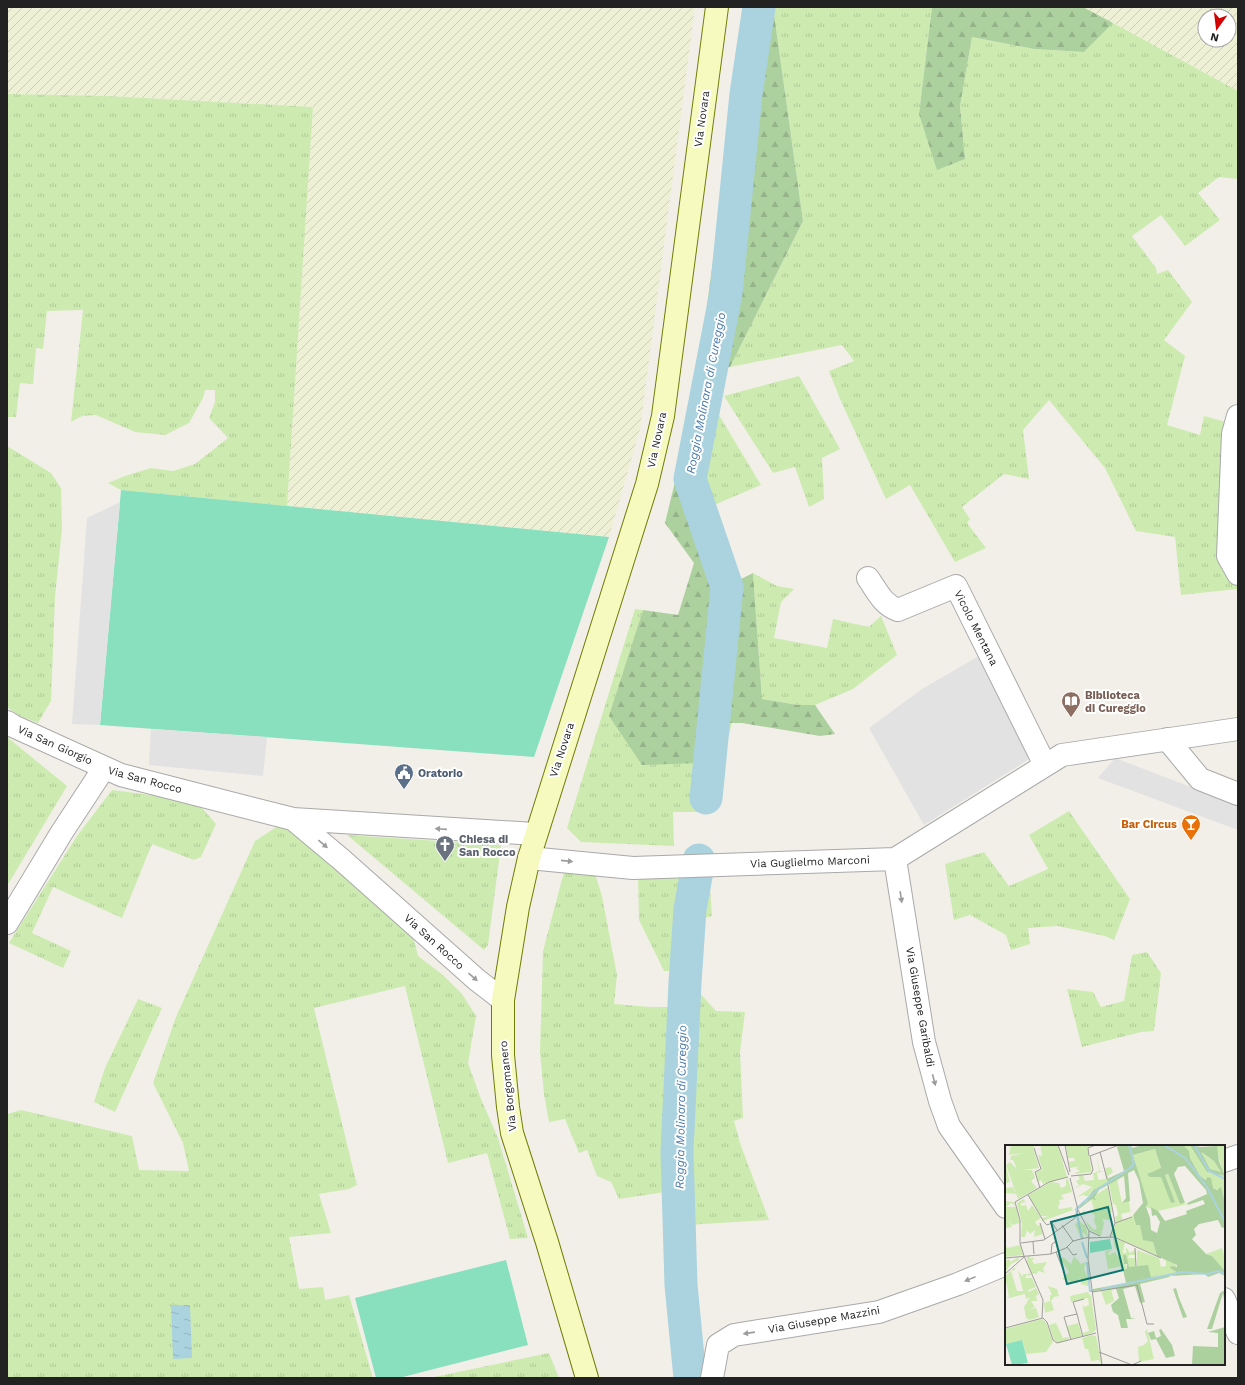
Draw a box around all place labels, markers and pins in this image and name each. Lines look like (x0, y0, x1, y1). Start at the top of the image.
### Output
place label: Biblioteca di Cureggio (1085, 689, 1146, 715)
library icon: Biblioteca di Cureggio (1060, 690, 1082, 718)
public building icon: Oratorio (393, 762, 415, 790)
place label: Oratorio (418, 767, 463, 780)
bar icon: Bar Circus (1180, 813, 1202, 841)
place label: Bar Circus (1121, 818, 1177, 831)
place label: Chiesa di San Rocco (459, 833, 516, 859)
church icon: Chiesa di San Rocco (434, 834, 456, 862)

